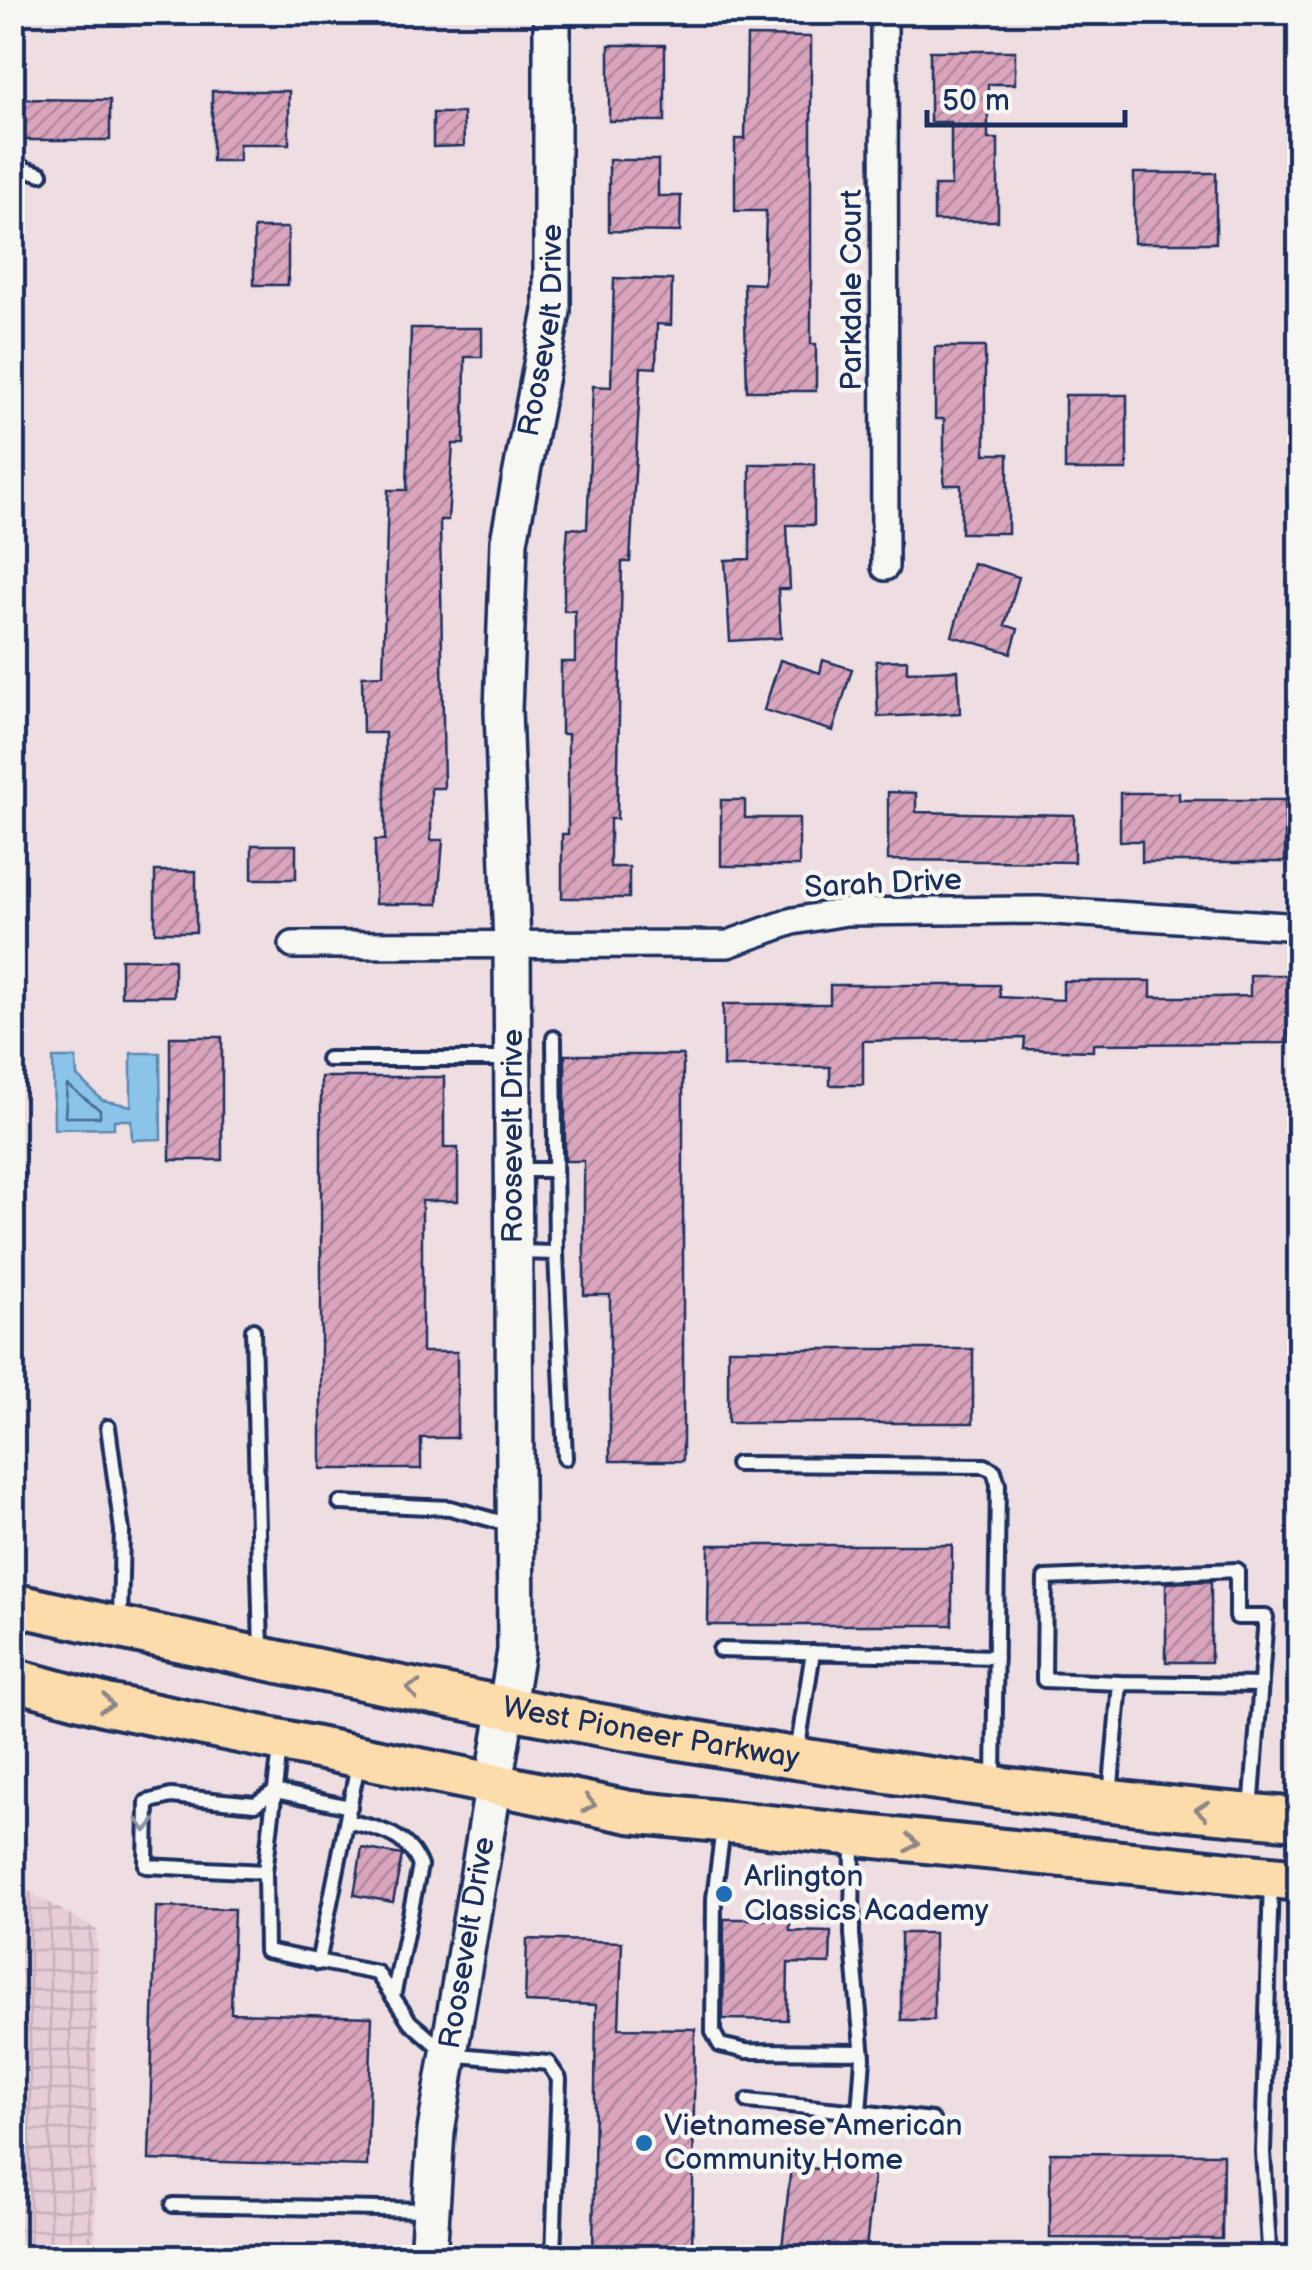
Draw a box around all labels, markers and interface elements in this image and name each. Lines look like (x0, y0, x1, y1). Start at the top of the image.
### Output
scale bar (927, 65, 1124, 127)
text: 50 m (942, 83, 1010, 119)
street label: Parkdale Court (834, 189, 870, 391)
street label: Roosevelt Drive (511, 224, 570, 439)
street label: Sarah Drive (803, 862, 963, 906)
street label: Roosevelt Drive (495, 1029, 531, 1243)
one-way arrow (404, 1680, 421, 1701)
street label: West Pioneer Parkway (500, 1689, 802, 1777)
one-way arrow (98, 1692, 115, 1713)
one-way arrow (580, 1792, 597, 1813)
one-way arrow (1194, 1800, 1210, 1821)
one-way arrow (135, 1818, 157, 1834)
one-way arrow (904, 1831, 920, 1853)
street label: Roosevelt Drive (432, 1834, 503, 2052)
place label: Arlington Classics Academy (744, 1859, 989, 1929)
marker: Arlington Classics Academy (713, 1883, 735, 1905)
place label: Vietnamese American Community Home (664, 2108, 962, 2178)
marker: Vietnamese American Community Home (633, 2132, 655, 2154)

